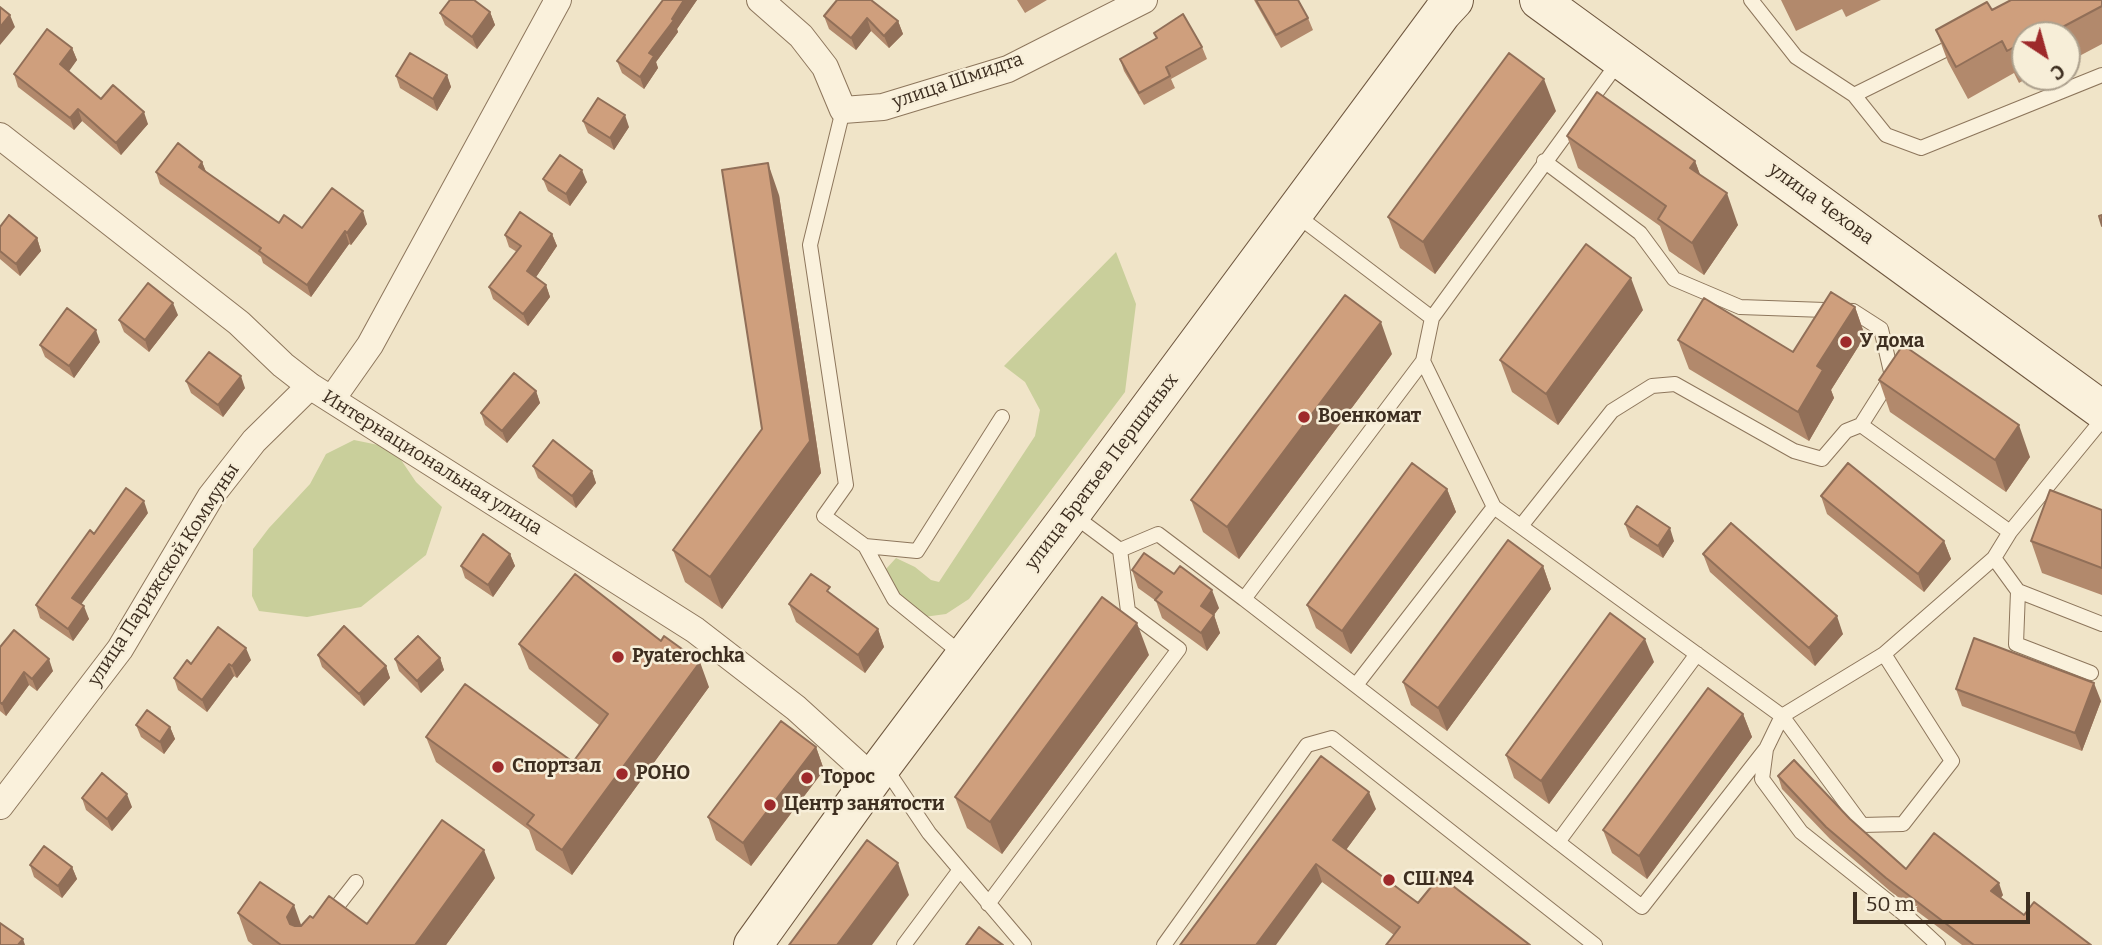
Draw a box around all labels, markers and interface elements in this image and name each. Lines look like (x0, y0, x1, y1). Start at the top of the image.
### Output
north arrow (2011, 21, 2081, 91)
street label: улица Шмидта (890, 48, 1026, 114)
text: С (2046, 59, 2069, 85)
street label: улица Чехова (1764, 158, 1878, 250)
place label: У дома (1860, 331, 1924, 353)
marker: У дома (1838, 334, 1854, 350)
street label: улица Братьев Першиных (1021, 369, 1183, 575)
street label: Интернациональная улица (318, 386, 546, 540)
place label: Военкомат (1318, 406, 1421, 428)
marker: Военкомат (1296, 409, 1312, 425)
street label: улица Парижской Коммуны (83, 459, 245, 691)
place label: Pyaterochka (632, 646, 745, 668)
marker: Pyaterochka (610, 649, 626, 665)
place label: Спортзал (512, 756, 601, 778)
marker: Спортзал (490, 759, 506, 775)
place label: РОНО (636, 763, 690, 785)
marker: РОНО (614, 766, 630, 782)
place label: Торос (821, 767, 875, 789)
marker: Торос (799, 770, 815, 786)
place label: Центр занятости (784, 794, 945, 816)
marker: Центр занятости (762, 797, 778, 813)
place label: СШ №4 (1403, 869, 1474, 891)
marker: СШ №4 (1381, 872, 1397, 888)
scale bar (1857, 878, 2034, 922)
text: 50 m (1866, 891, 1915, 917)

